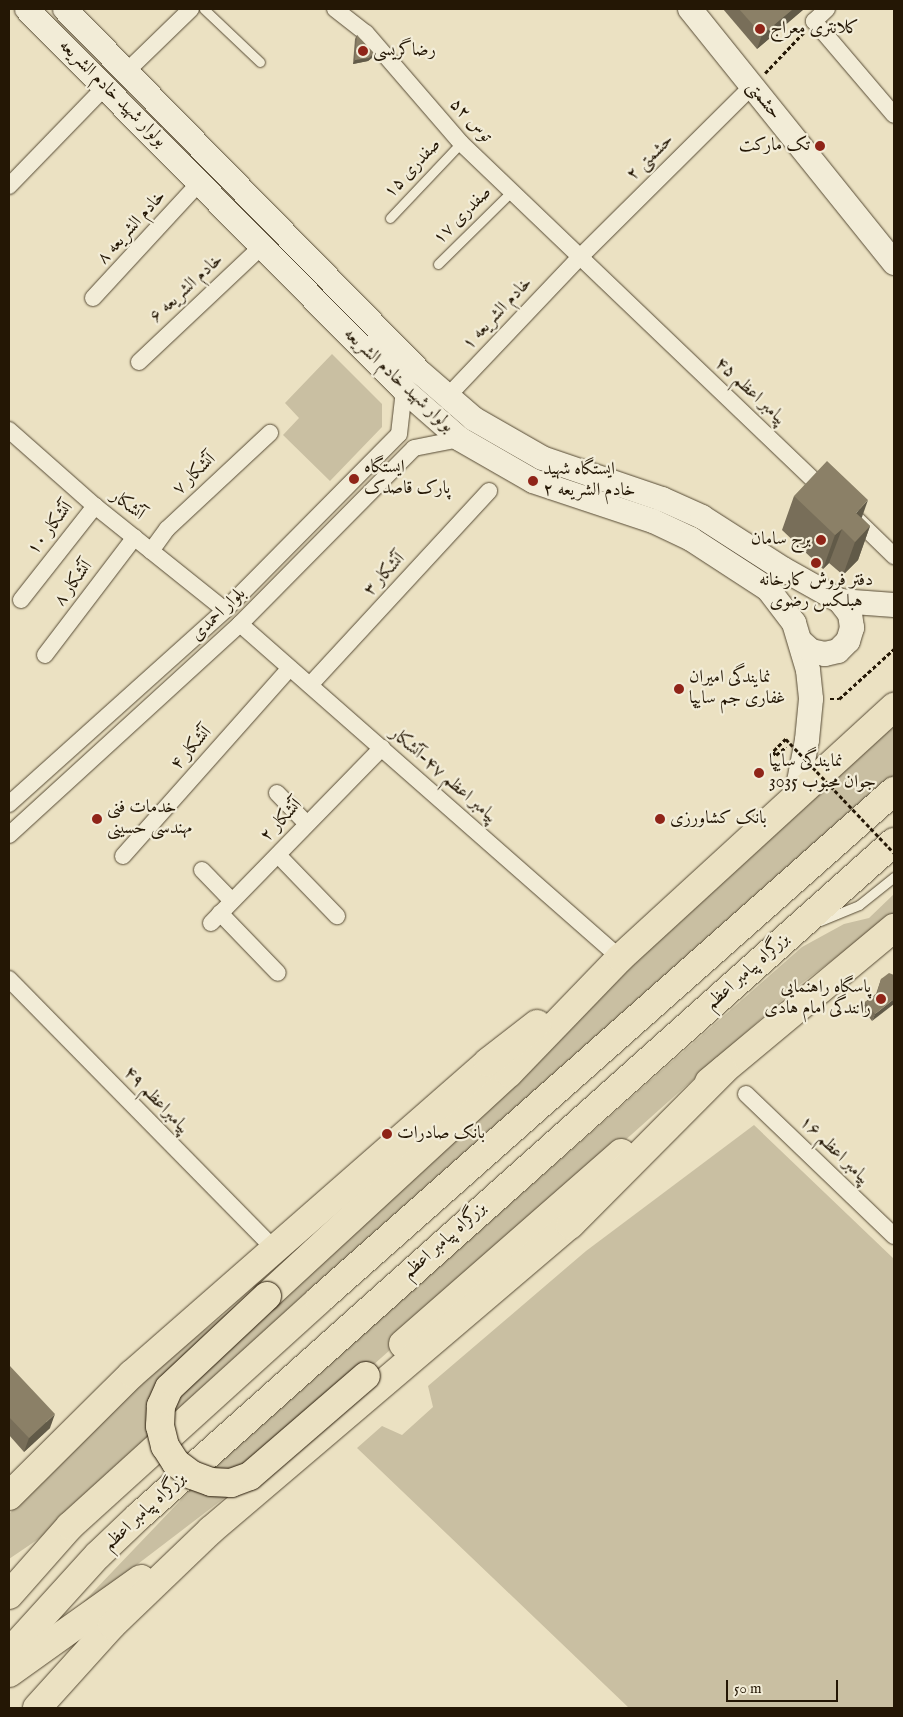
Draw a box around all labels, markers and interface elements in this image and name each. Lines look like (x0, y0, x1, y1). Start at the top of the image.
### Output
place label: کلانتری معراج (770, 18, 859, 40)
marker: کلانتری معراج (754, 23, 766, 35)
street label: بولوار شهید خادم الشریعه (54, 36, 170, 152)
place label: رضاگریسی (373, 40, 436, 62)
marker: رضاگریسی (357, 45, 369, 57)
street label: حشمتی (741, 77, 785, 125)
street label: توس ۵۲ (444, 94, 496, 148)
street label: حشمتی ۲ (623, 130, 679, 186)
street label: صفدری ۱۵ (380, 135, 446, 203)
place label: تک مارکت (739, 135, 810, 157)
marker: تک مارکت (814, 140, 826, 152)
street label: صفدری ۱۷ (429, 182, 497, 250)
street label: خادم الشریعه ۸ (93, 186, 171, 270)
street label: خادم الشریعه ۶ (146, 250, 228, 328)
street label: خادم الشریعه ۱ (459, 273, 537, 355)
street label: بولوار شهید خادم الشریعه (338, 324, 458, 438)
street label: پیامبر اعظم ۴۵ (710, 353, 790, 431)
street label: آتشکار ۷ (169, 450, 221, 500)
place label: ایستگاه پارک قاصدک (364, 458, 450, 500)
place label: ایستگاه شهید خادم الشریعه ۲ (543, 460, 636, 502)
marker: ایستگاه پارک قاصدک (348, 473, 360, 485)
marker: ایستگاه شهید خادم الشریعه ۲ (527, 475, 539, 487)
street label: آتشکار (106, 486, 148, 526)
street label: آتشکار ۱۰ (23, 498, 79, 560)
place label: برج سامان (751, 529, 811, 551)
marker: برج سامان (815, 534, 827, 546)
street label: آتشکار ۳ (360, 549, 410, 601)
street label: آتشکار ۸ (50, 557, 98, 611)
marker: دفتر فروش کارخانه هبلکس رضوی (810, 557, 822, 569)
place label: دفتر فروش کارخانه هبلکس رضوی (759, 571, 873, 614)
street label: بلوار احمدی (187, 584, 251, 646)
place label: نمایندگی امیران غفاری جم سایپا (689, 668, 785, 711)
marker: نمایندگی امیران غفاری جم سایپا (673, 683, 685, 695)
street label: آتشکار ۴ (167, 723, 217, 775)
street label: پیامبر اعظم ۴۷-آتشکار (385, 724, 501, 828)
place label: نمایندگی سایپا جوان محبوب 3035 (769, 752, 876, 794)
marker: نمایندگی سایپا جوان محبوب 3035 (753, 767, 765, 779)
street label: آتشکار ۲ (256, 795, 308, 847)
place label: خدمات فنی مهندسی حسینی (107, 798, 192, 841)
place label: بانک کشاورزی (670, 808, 767, 830)
marker: خدمات فنی مهندسی حسینی (91, 813, 103, 825)
marker: بانک کشاورزی (654, 813, 666, 825)
street label: بزرگراه پیامبر اعظم (702, 929, 794, 1015)
place label: پاسگاه راهنمایی رانندگی امام هادی (764, 978, 871, 1021)
marker: پاسگاه راهنمایی رانندگی امام هادی (875, 993, 887, 1005)
street label: پیامبراعظم ۴۹ (118, 1063, 194, 1139)
street label: پیامبر اعظم ۱۶ (794, 1112, 874, 1190)
place label: بانک صادرات (397, 1123, 485, 1145)
marker: بانک صادرات (381, 1128, 393, 1140)
street label: بزرگراه پیامبر اعظم (399, 1198, 491, 1284)
street label: بزرگراه پیامبر اعظم (99, 1468, 191, 1556)
scale bar (728, 1670, 840, 1702)
text: 50 m (734, 1679, 762, 1698)

